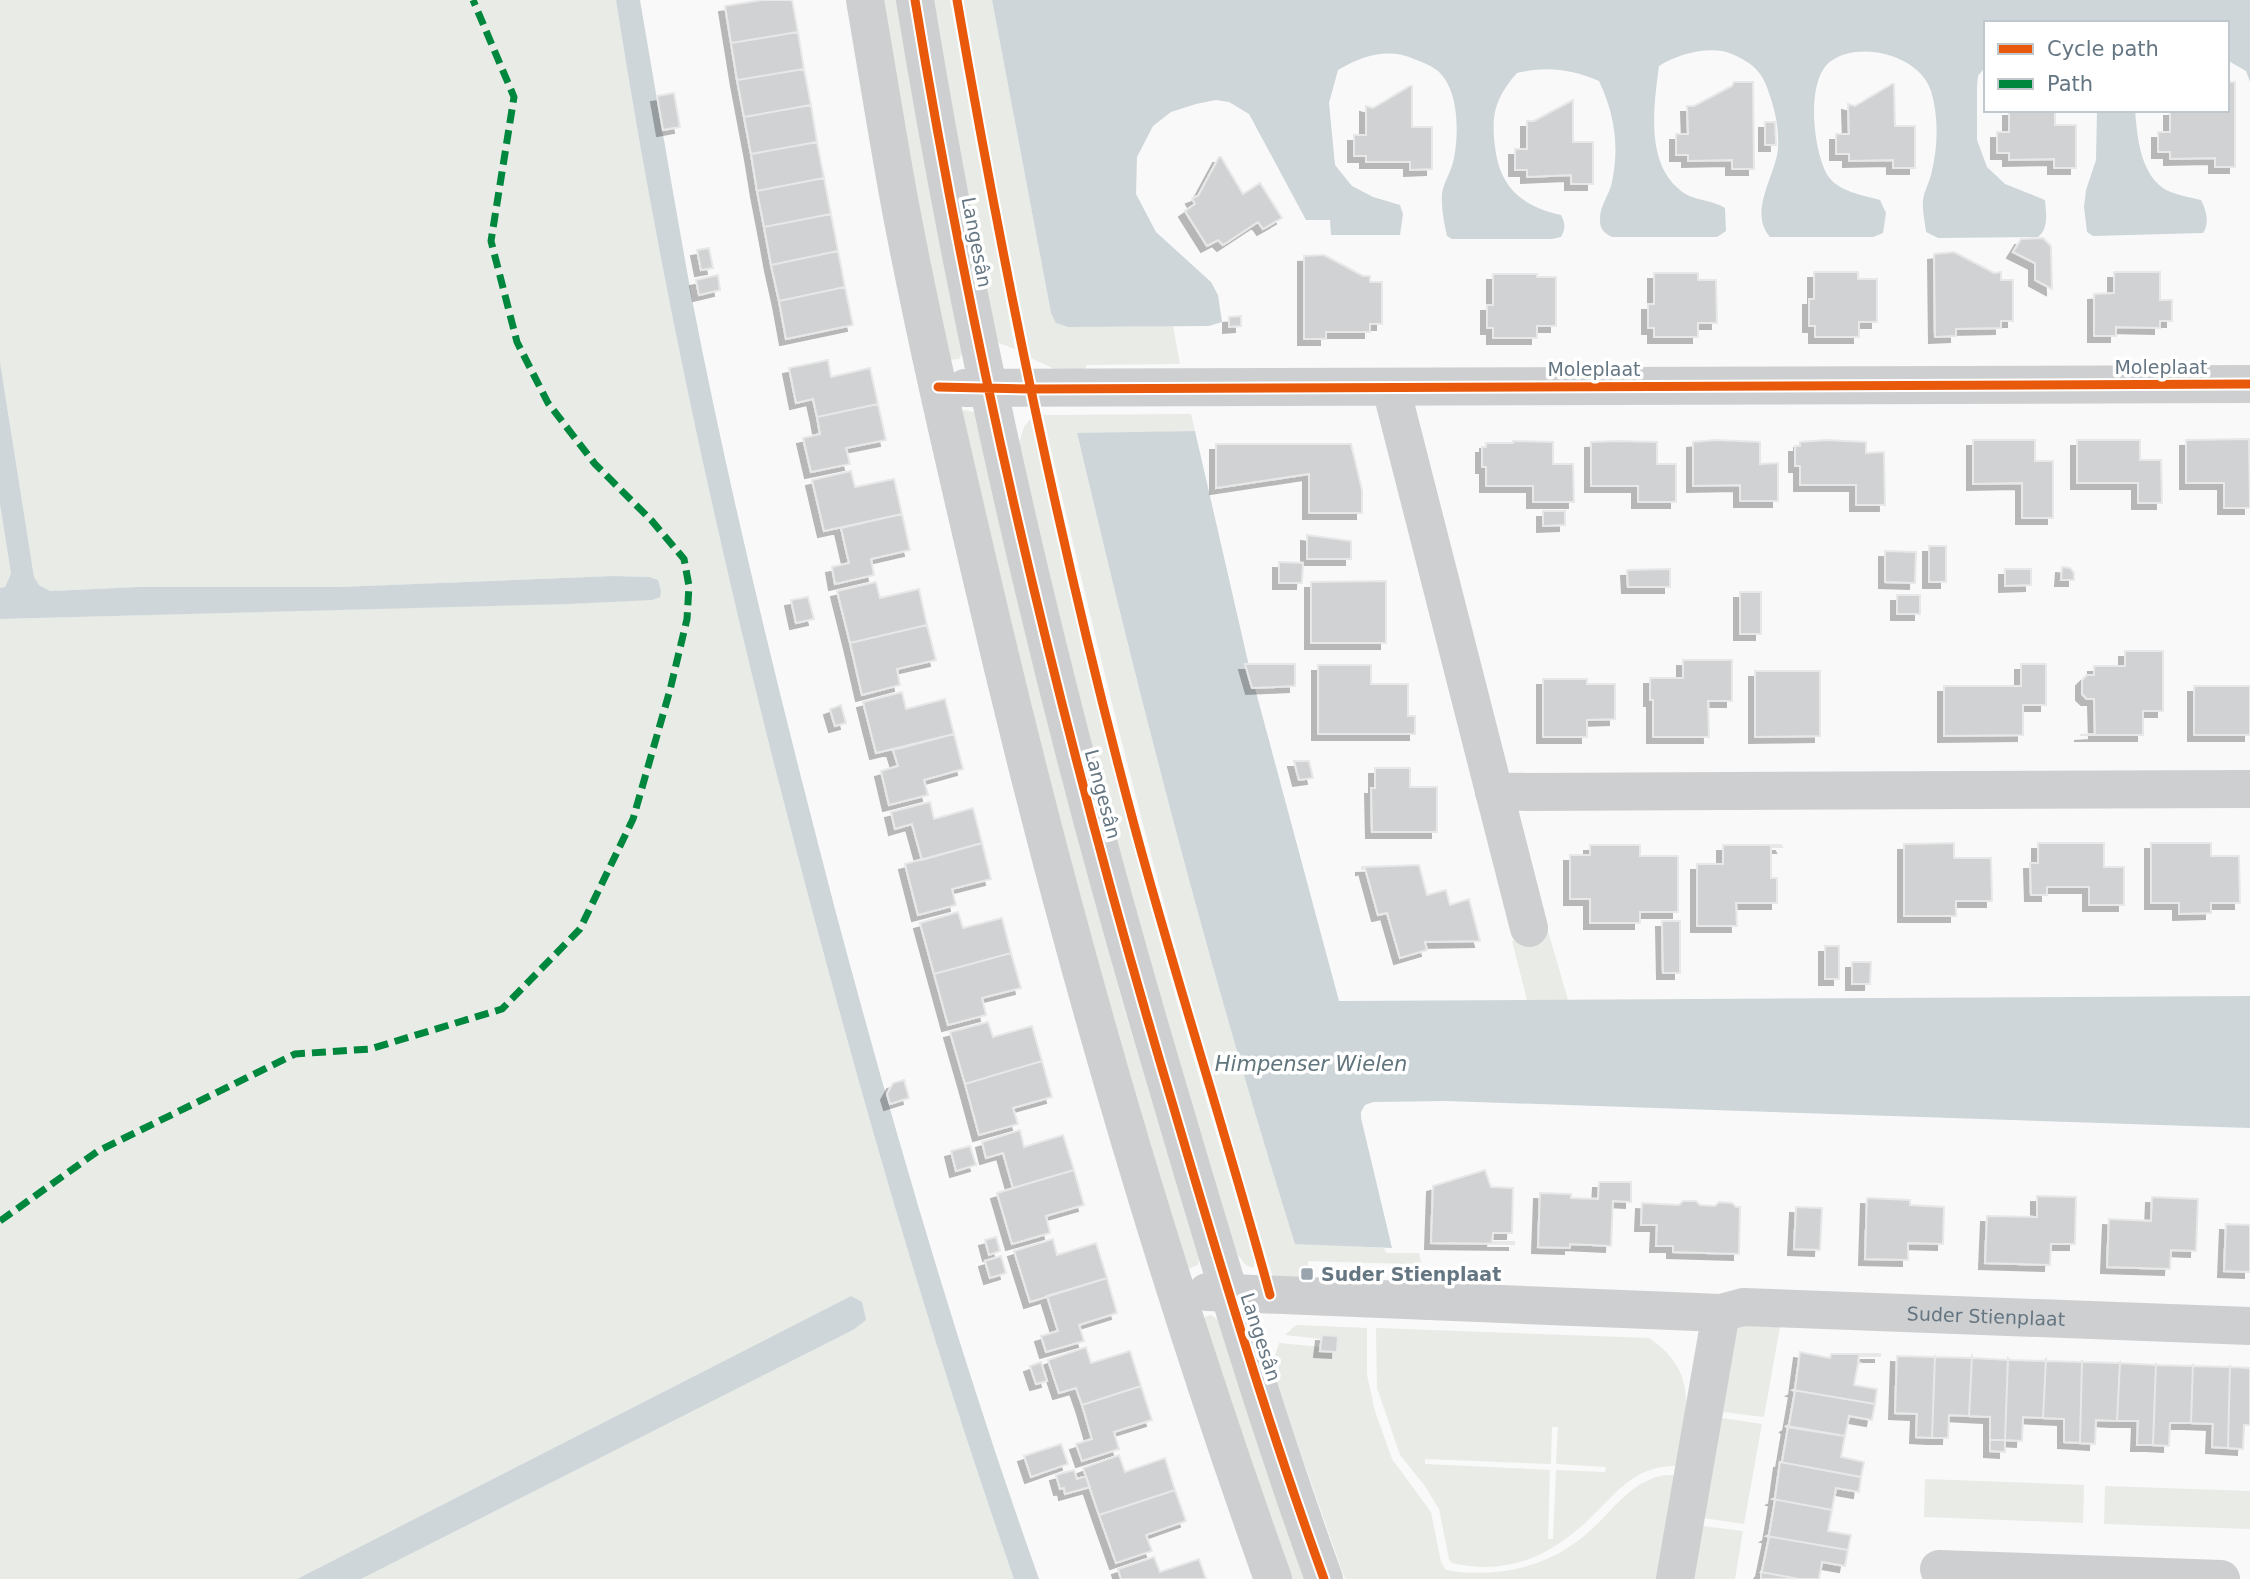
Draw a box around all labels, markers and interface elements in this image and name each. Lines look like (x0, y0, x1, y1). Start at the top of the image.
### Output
legend (1984, 21, 2229, 112)
text: Cycle path (2047, 37, 2159, 61)
text: Path (2047, 72, 2093, 96)
street label: Langesân (957, 195, 997, 289)
street label: Moleplaat (2114, 356, 2208, 378)
street label: Moleplaat (1547, 358, 1641, 380)
street label: Langesân (1081, 747, 1125, 841)
water label: Himpenser Wielen (1215, 1052, 1407, 1076)
place label: Suder Stienplaat (1321, 1263, 1501, 1285)
marker: Suder Stienplaat (1299, 1266, 1315, 1282)
street label: Langesân (1236, 1290, 1286, 1384)
street label: Suder Stienplaat (1906, 1302, 2066, 1330)

